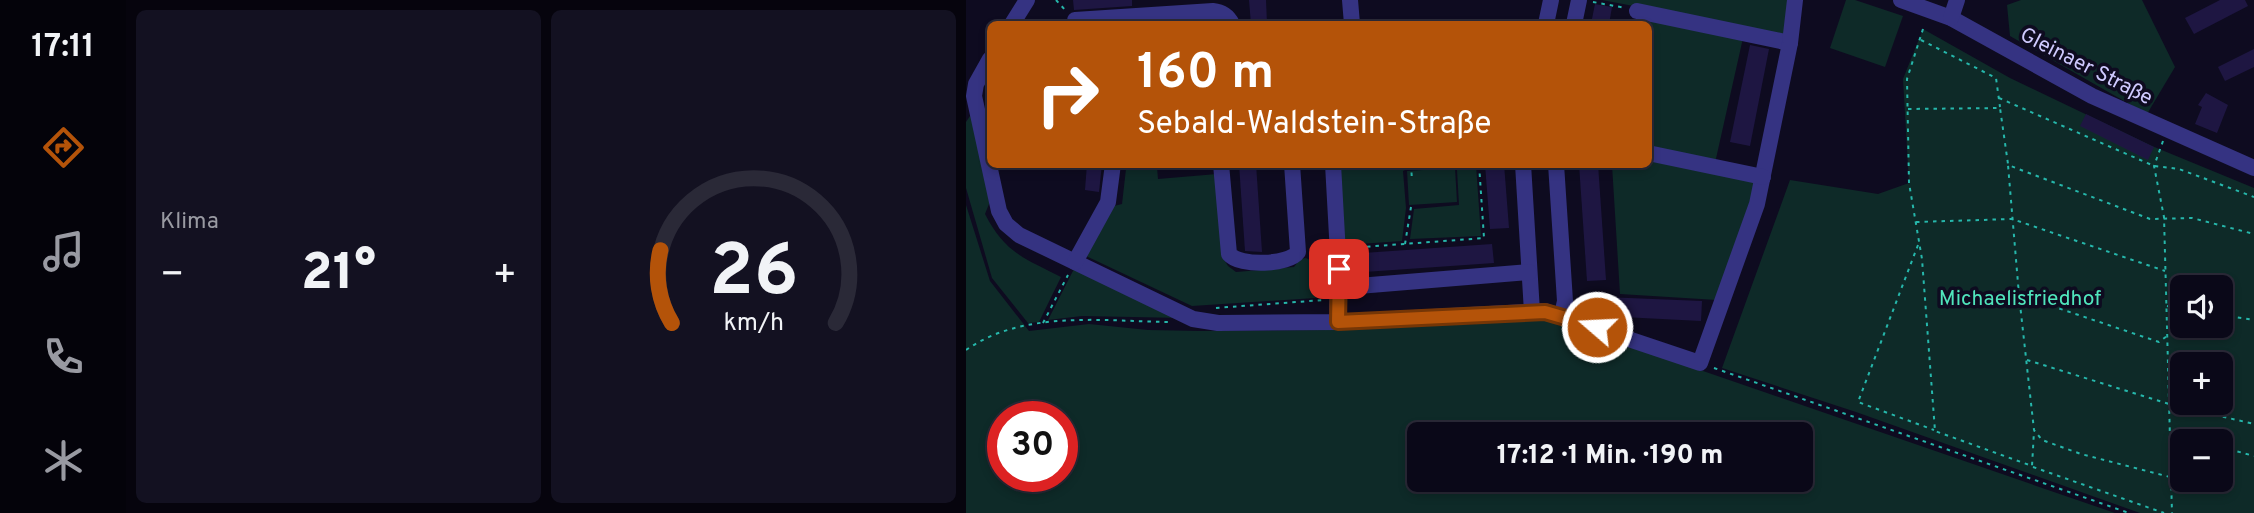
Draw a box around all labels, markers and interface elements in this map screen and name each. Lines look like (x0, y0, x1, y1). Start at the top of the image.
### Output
street label: Gleinaer Straße (2015, 22, 2157, 112)
text: 17:11 (31, 28, 95, 68)
text: 160 m (1137, 44, 1274, 106)
icon: right (1022, 49, 1113, 140)
text: Sebald-Waldstein-Straße (1137, 105, 1491, 145)
icon: directions (39, 123, 88, 172)
text: Klima (160, 208, 219, 237)
icon: music (39, 227, 88, 276)
text: 26 (709, 229, 798, 321)
pin (1309, 239, 1369, 299)
text: 21° (301, 242, 376, 308)
icon: arrive (1320, 250, 1358, 288)
text: − (160, 252, 185, 301)
text: + (492, 252, 517, 301)
map controls (2170, 275, 2233, 492)
button: sound (2170, 275, 2233, 338)
park label: Michaelisfriedhof (1939, 286, 2101, 313)
position arrow (1560, 290, 1634, 364)
text: km/h (723, 307, 784, 339)
icon: phone (39, 332, 88, 381)
button: + (2170, 352, 2233, 415)
speed limit sign: 30 (987, 401, 1078, 492)
button: − (2170, 429, 2233, 492)
icon: climate (39, 436, 88, 485)
text: 17:12 · 1 Min. · 190 m (1497, 440, 1723, 473)

